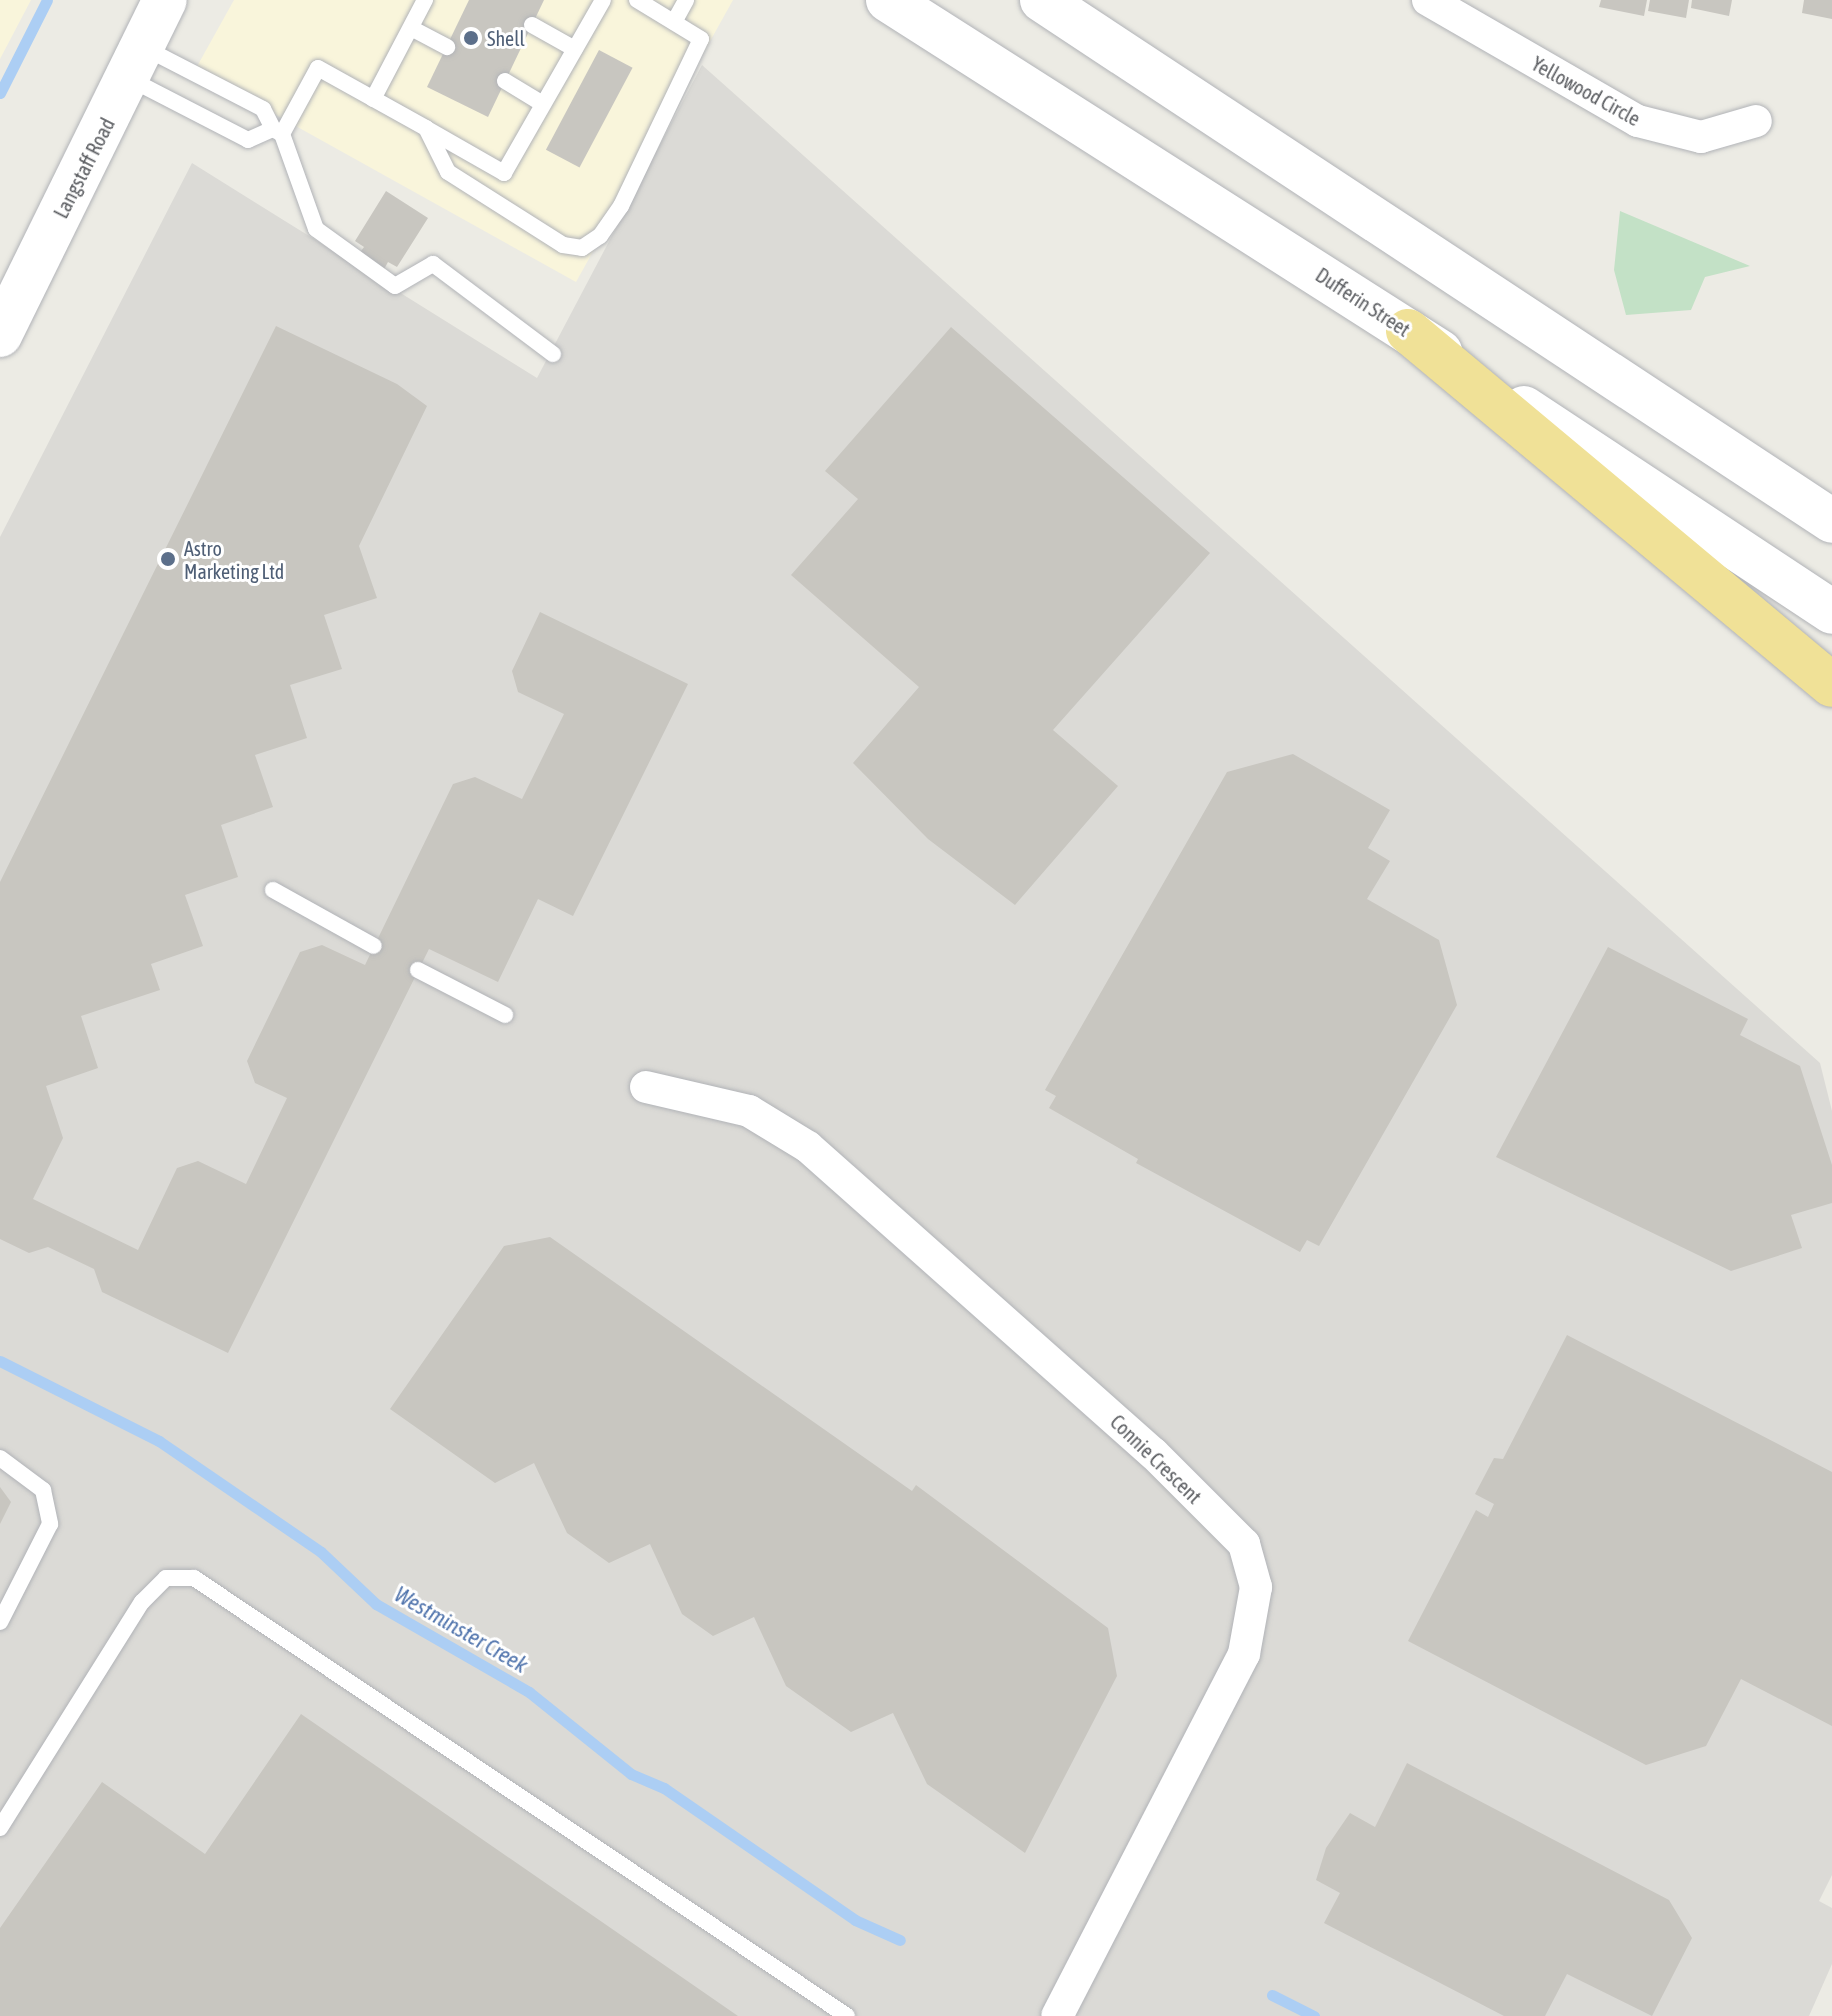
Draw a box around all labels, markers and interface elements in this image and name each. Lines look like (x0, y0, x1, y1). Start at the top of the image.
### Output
place label: Shell (487, 26, 525, 50)
marker: Shell (462, 29, 480, 47)
street label: Yellowood Circle (1528, 51, 1644, 131)
street label: Langstaff Road (49, 114, 119, 222)
street label: Dufferin Street (1311, 263, 1415, 341)
place label: Astro Marketing Ltd (184, 536, 284, 583)
marker: Astro Marketing Ltd (159, 550, 177, 568)
street label: Connie Crescent (1106, 1410, 1206, 1508)
water label: Westminster Creek (390, 1581, 532, 1679)

